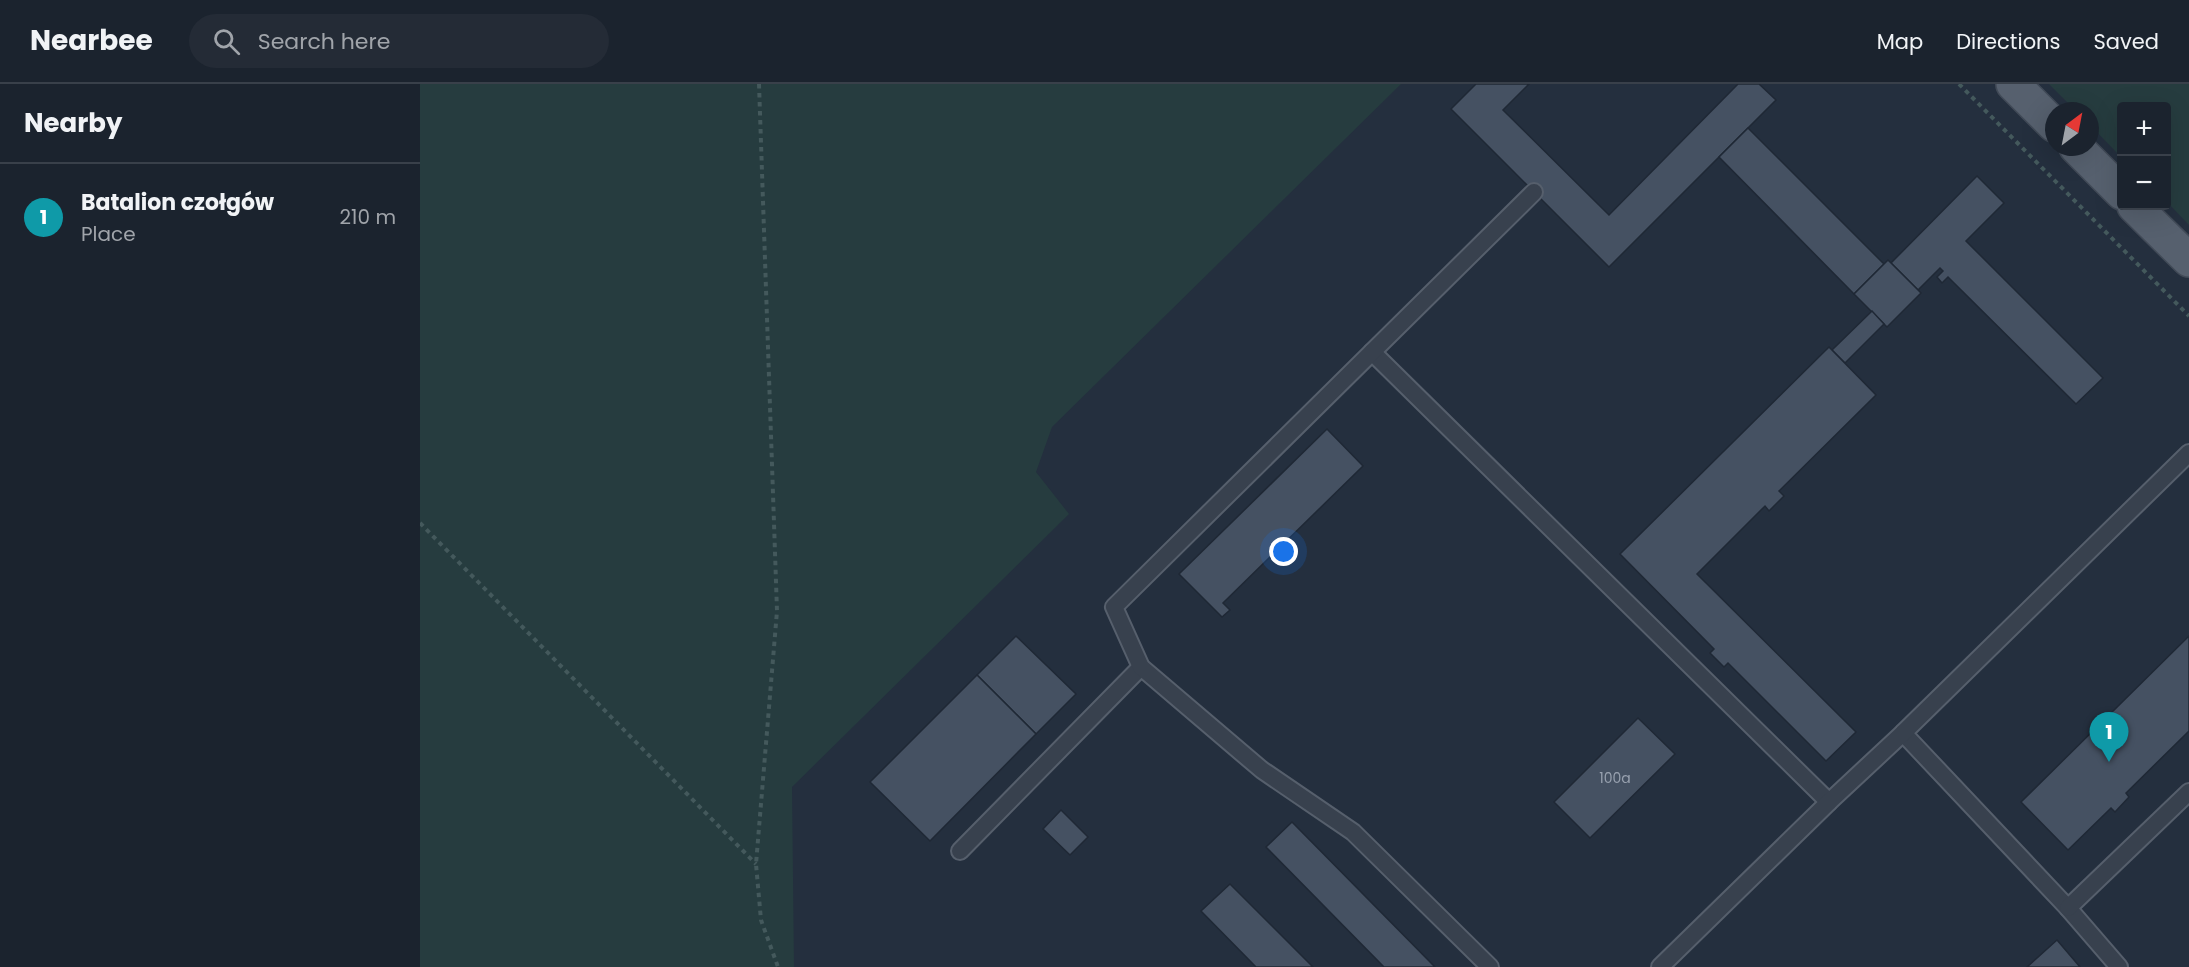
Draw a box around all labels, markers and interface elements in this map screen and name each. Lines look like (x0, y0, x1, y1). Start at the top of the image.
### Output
search box (189, 14, 609, 68)
text: Nearbee (30, 21, 153, 60)
icon: search (210, 25, 243, 58)
text: Search here (258, 26, 390, 57)
text: Map (1877, 27, 1923, 56)
text: Directions (1956, 27, 2060, 56)
text: Saved (2093, 27, 2159, 56)
north arrow (2045, 102, 2099, 156)
map controls (2117, 102, 2171, 210)
button: + (2117, 102, 2171, 156)
text: Nearby (24, 105, 122, 141)
button: − (2117, 156, 2171, 210)
text: Batalion czołgów (81, 187, 274, 218)
text: 1 (40, 203, 47, 231)
text: 210 m (340, 203, 396, 231)
text: Place (81, 220, 136, 248)
your location (1269, 537, 1298, 566)
pin: 1 (2090, 712, 2128, 762)
house number: 100a (1599, 768, 1631, 788)

